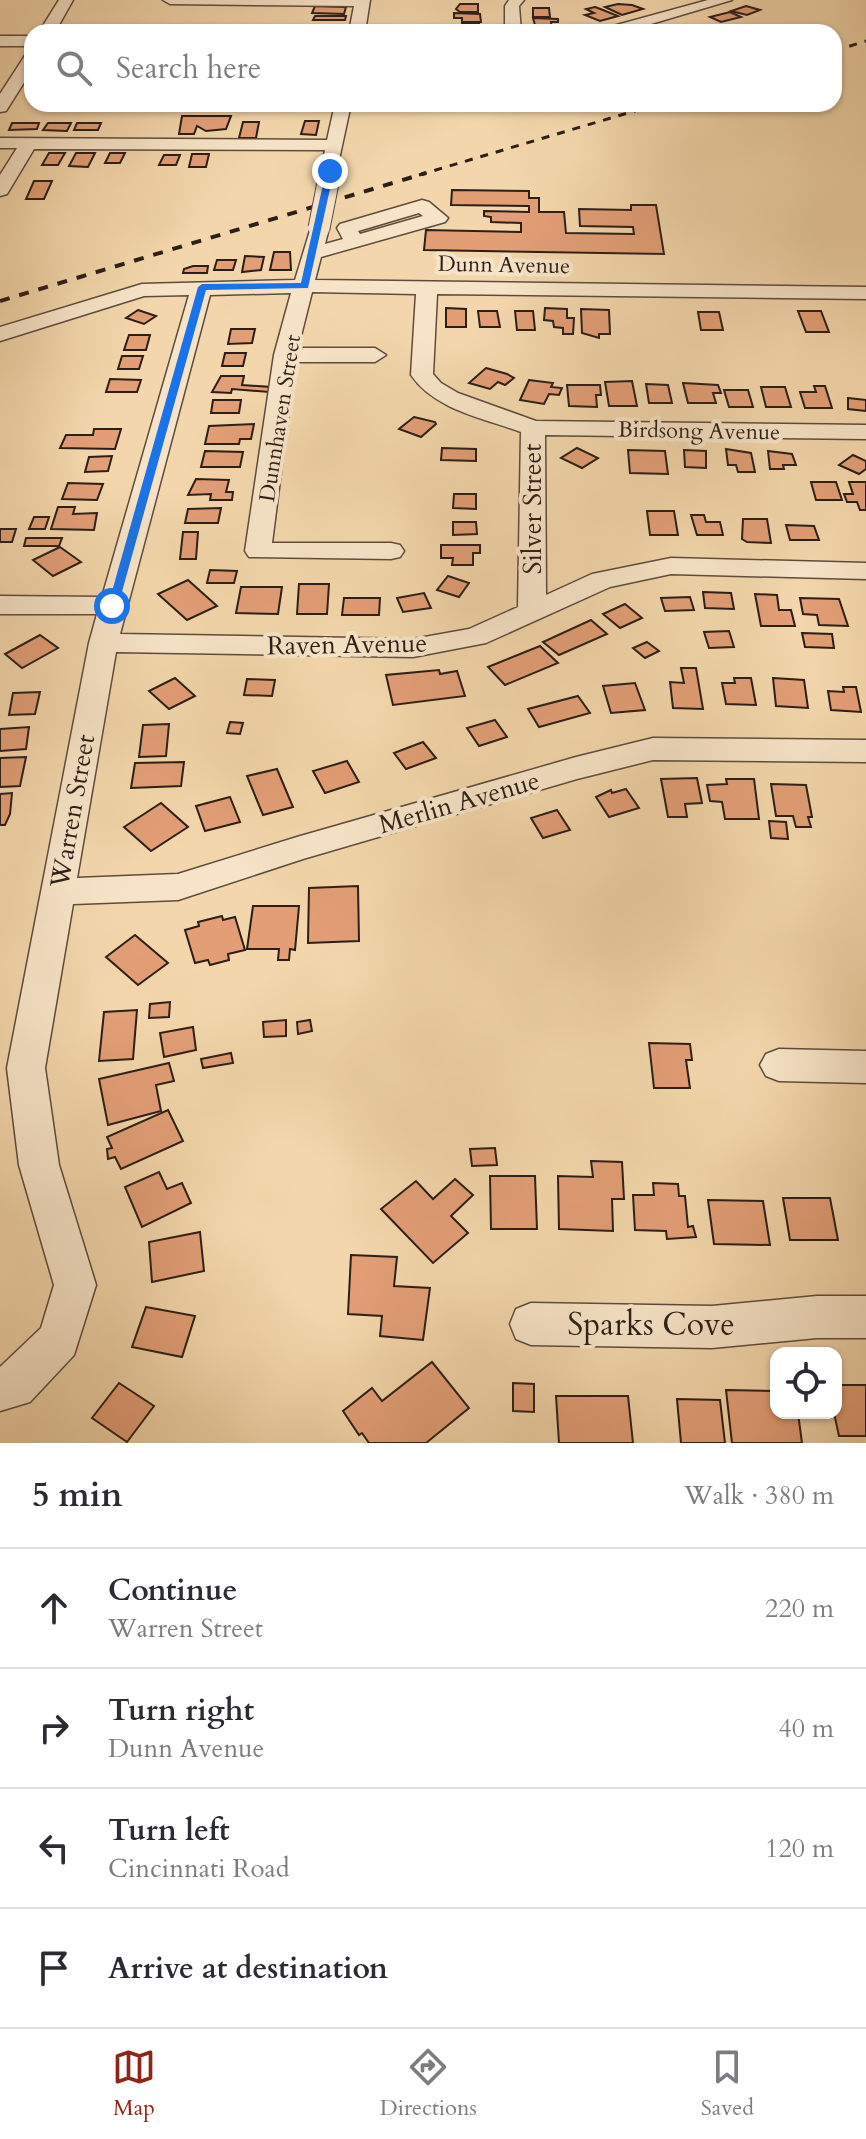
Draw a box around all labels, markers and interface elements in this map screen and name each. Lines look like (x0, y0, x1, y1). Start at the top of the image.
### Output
search box (24, 24, 842, 112)
icon: search (52, 46, 96, 90)
text: Search here (116, 48, 261, 89)
route end (312, 153, 348, 189)
street label: Dunn Avenue (438, 249, 570, 281)
street label: Dunnhaven Street (252, 332, 308, 504)
street label: Birdsong Avenue (618, 415, 780, 447)
street label: Silver Street (515, 444, 550, 574)
route start (94, 588, 130, 624)
street label: Raven Avenue (267, 626, 427, 663)
street label: Warren Street (42, 732, 103, 891)
street label: Merlin Avenue (375, 763, 544, 842)
street label: Sparks Cove (567, 1303, 735, 1347)
map controls (770, 1347, 842, 1419)
button: locate (770, 1347, 842, 1419)
text: 5 min (32, 1472, 123, 1518)
text: Walk · 380 m (684, 1478, 834, 1513)
text: Continue (108, 1570, 237, 1611)
icon: ahead (32, 1586, 76, 1630)
text: 220 m (765, 1591, 834, 1626)
text: Warren Street (108, 1611, 263, 1646)
text: Turn right (108, 1690, 254, 1731)
icon: right (32, 1706, 76, 1750)
text: 40 m (778, 1711, 834, 1746)
text: Dunn Avenue (108, 1731, 264, 1766)
text: Turn left (108, 1810, 230, 1851)
icon: left (32, 1826, 76, 1870)
text: 120 m (765, 1831, 834, 1866)
text: Cincinnati Road (108, 1851, 290, 1886)
icon: arrive (32, 1946, 76, 1990)
text: Arrive at destination (108, 1948, 388, 1989)
tab: Map (112, 2045, 156, 2123)
tab: Directions (380, 2045, 477, 2123)
tab: Saved (701, 2045, 754, 2123)

